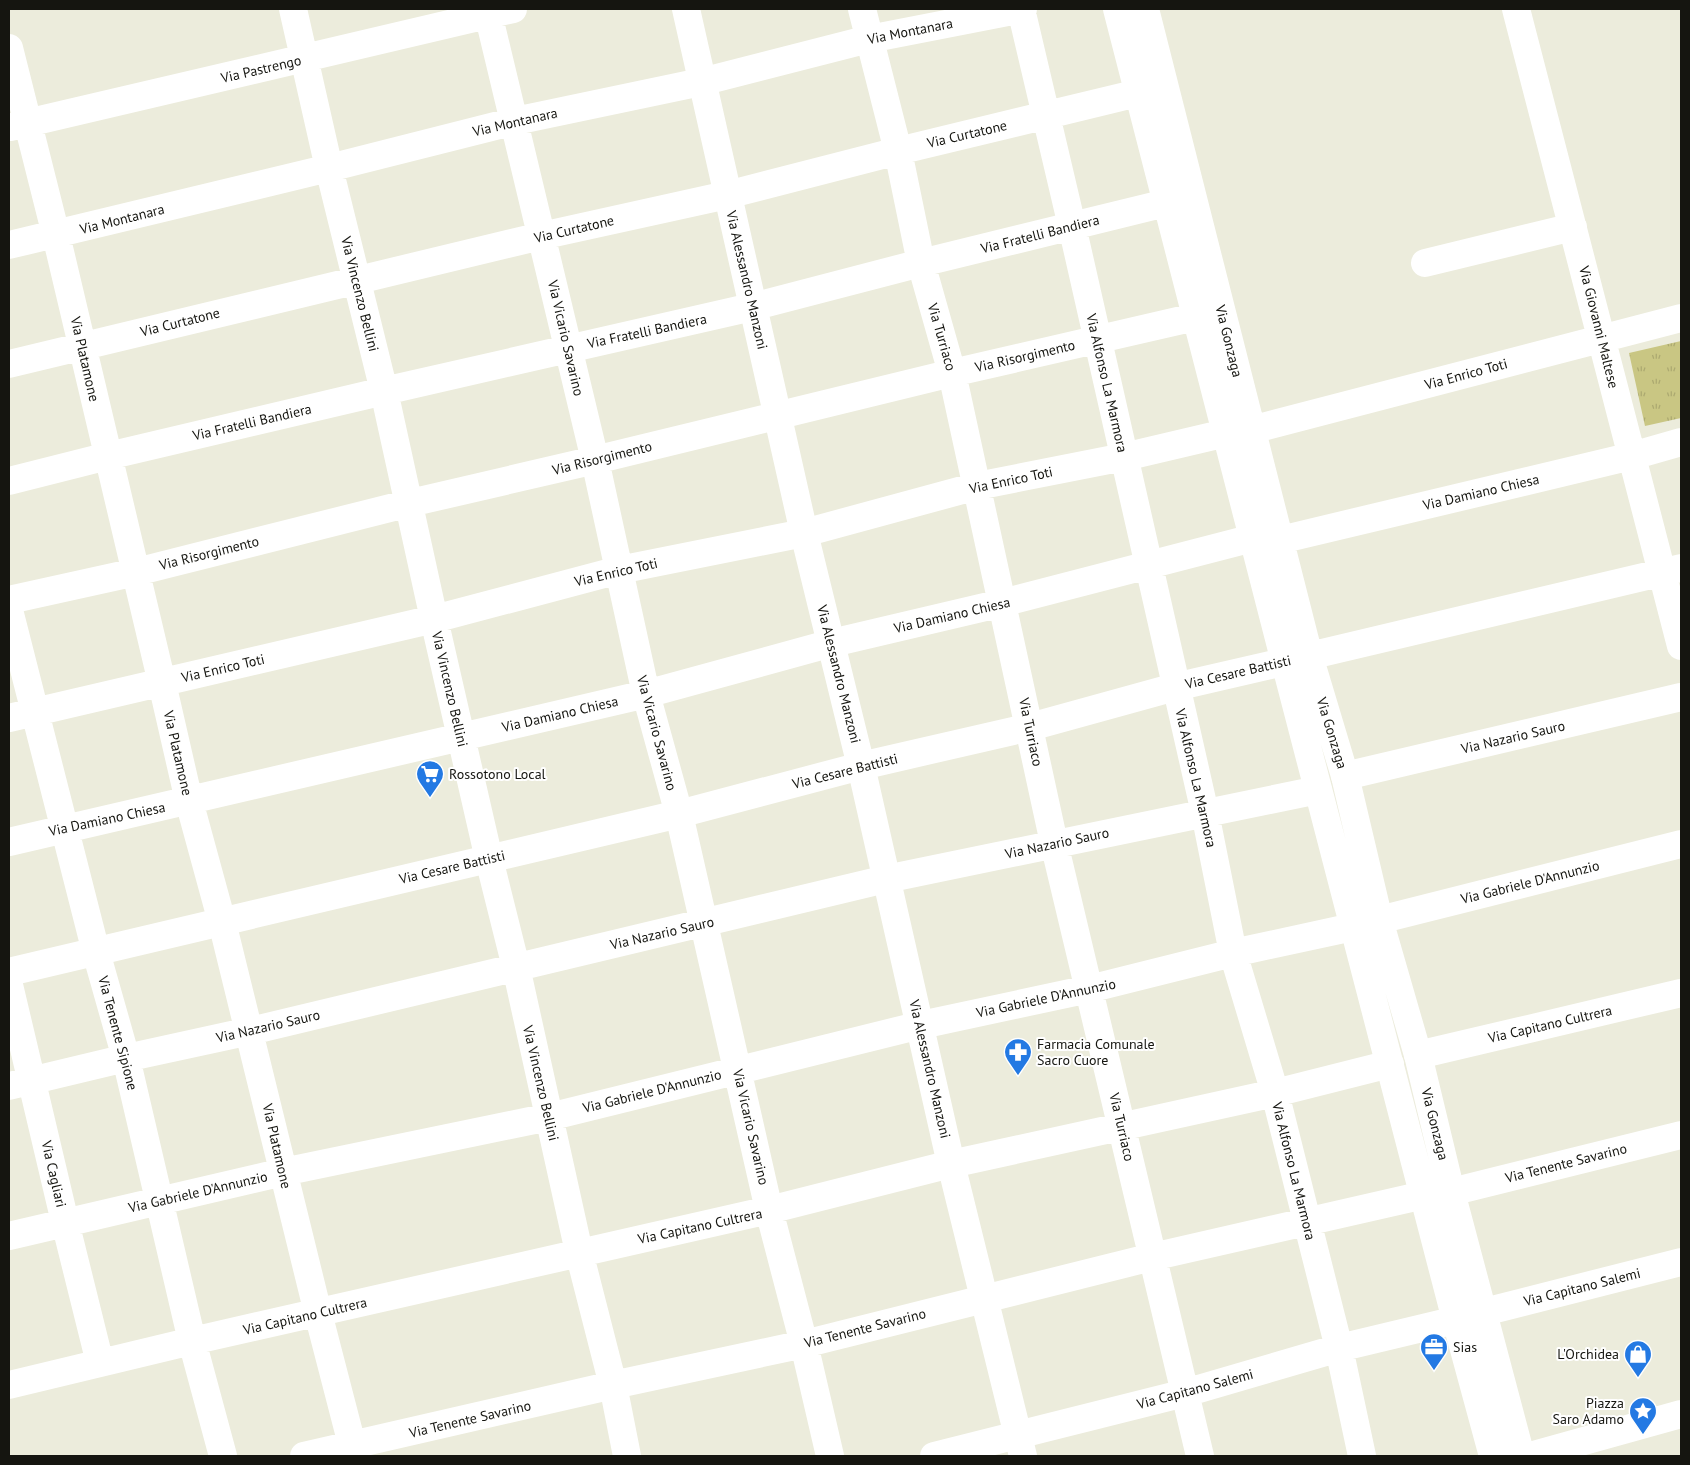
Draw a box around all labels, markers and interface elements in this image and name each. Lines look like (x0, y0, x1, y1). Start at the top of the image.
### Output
street label: Via Montanara (865, 14, 954, 48)
street label: Via Pastrengo (218, 51, 303, 87)
street label: Via Montanara (470, 103, 559, 141)
street label: Via Curtatone (924, 116, 1009, 152)
street label: Via Montanara (77, 200, 166, 238)
street label: Via Alessandro Manzoni (722, 208, 772, 351)
street label: Via Curtatone (531, 211, 616, 247)
street label: Via Fratelli Bandiera (978, 211, 1101, 258)
street label: Via Vincenzo Bellini (337, 234, 383, 353)
street label: Via Giovanni Maltese (1575, 263, 1623, 390)
street label: Via Vicario Savarino (544, 277, 588, 398)
street label: Via Turriaco (923, 300, 960, 373)
street label: Via Gonzaga (1211, 302, 1247, 379)
street label: Via Curtatone (137, 303, 222, 341)
street label: Via Fratelli Bandiera (585, 310, 708, 353)
street label: Via Alfonso La Marmora (1082, 311, 1132, 454)
street label: Via Platamone (66, 314, 104, 403)
street label: Via Risorgimento (972, 336, 1077, 376)
street label: Via Enrico Toti (1422, 354, 1509, 394)
street label: Via Fratelli Bandiera (190, 400, 313, 445)
street label: Via Risorgimento (549, 437, 654, 479)
street label: Via Enrico Toti (967, 462, 1054, 498)
street label: Via Damiano Chiesa (1420, 470, 1541, 514)
street label: Via Risorgimento (156, 532, 261, 574)
street label: Via Enrico Toti (572, 554, 659, 591)
street label: Via Damiano Chiesa (891, 593, 1012, 637)
street label: Via Alessandro Manzoni (813, 602, 865, 745)
street label: Via Vincenzo Bellini (428, 629, 472, 749)
street label: Via Enrico Toti (179, 650, 266, 687)
street label: Via Cesare Battisti (1182, 651, 1293, 693)
street label: Via Vicario Savarino (633, 673, 681, 793)
street label: Via Damiano Chiesa (499, 692, 620, 736)
street label: Via Gonzaga (1312, 694, 1351, 771)
street label: Via Turriaco (1015, 695, 1047, 768)
street label: Via Alfonso La Marmora (1171, 706, 1221, 849)
street label: Via Platamone (159, 708, 197, 797)
street label: Via Nazario Sauro (1458, 716, 1567, 758)
street label: Via Cesare Battisti (789, 749, 900, 793)
supermarket icon: Rossotono Local (415, 759, 445, 798)
place label: Rossotono Local (449, 765, 546, 783)
street label: Via Damiano Chiesa (46, 798, 167, 840)
street label: Via Nazario Sauro (1002, 823, 1111, 863)
street label: Via Cesare Battisti (396, 846, 507, 888)
street label: Via Gabriele D'Annunzio (1458, 856, 1601, 908)
street label: Via Nazario Sauro (607, 912, 716, 954)
street label: Via Tenente Sipione (94, 973, 142, 1092)
street label: Via Gabriele D'Annunzio (974, 974, 1117, 1022)
street label: Via Alessandro Manzoni (905, 997, 955, 1140)
street label: Via Capitano Cultrera (1485, 1001, 1614, 1047)
street label: Via Nazario Sauro (213, 1005, 322, 1047)
street label: Via Vincenzo Bellini (519, 1023, 563, 1143)
place label: Farmacia Comunale Sacro Cuore (1037, 1035, 1155, 1069)
pharmacy icon: Farmacia Comunale Sacro Cuore (1003, 1037, 1033, 1076)
street label: Via Gabriele D'Annunzio (580, 1065, 723, 1117)
street label: Via Vicario Savarino (729, 1066, 773, 1187)
street label: Via Gonzaga (1417, 1085, 1453, 1162)
street label: Via Turriaco (1105, 1090, 1139, 1163)
street label: Via Alfonso La Marmora (1268, 1099, 1320, 1242)
street label: Via Platamone (258, 1101, 296, 1190)
street label: Via Cagliari (37, 1138, 70, 1209)
street label: Via Tenente Savarino (1502, 1139, 1629, 1187)
street label: Via Gabriele D'Annunzio (126, 1167, 269, 1217)
street label: Via Capitano Cultrera (635, 1204, 764, 1248)
street label: Via Capitano Salemi (1521, 1264, 1642, 1310)
street label: Via Capitano Cultrera (240, 1293, 369, 1339)
street label: Via Tenente Savarino (801, 1304, 928, 1352)
office icon: Sias (1419, 1332, 1449, 1371)
place label: Sias (1453, 1338, 1477, 1356)
shop icon: L'Orchidea (1623, 1339, 1653, 1378)
place label: L'Orchidea (1557, 1345, 1619, 1363)
street label: Via Capitano Salemi (1134, 1365, 1255, 1413)
place label: Piazza Saro Adamo (1553, 1394, 1624, 1428)
street label: Via Tenente Savarino (406, 1396, 533, 1442)
place icon: Piazza Saro Adamo (1628, 1396, 1658, 1435)

